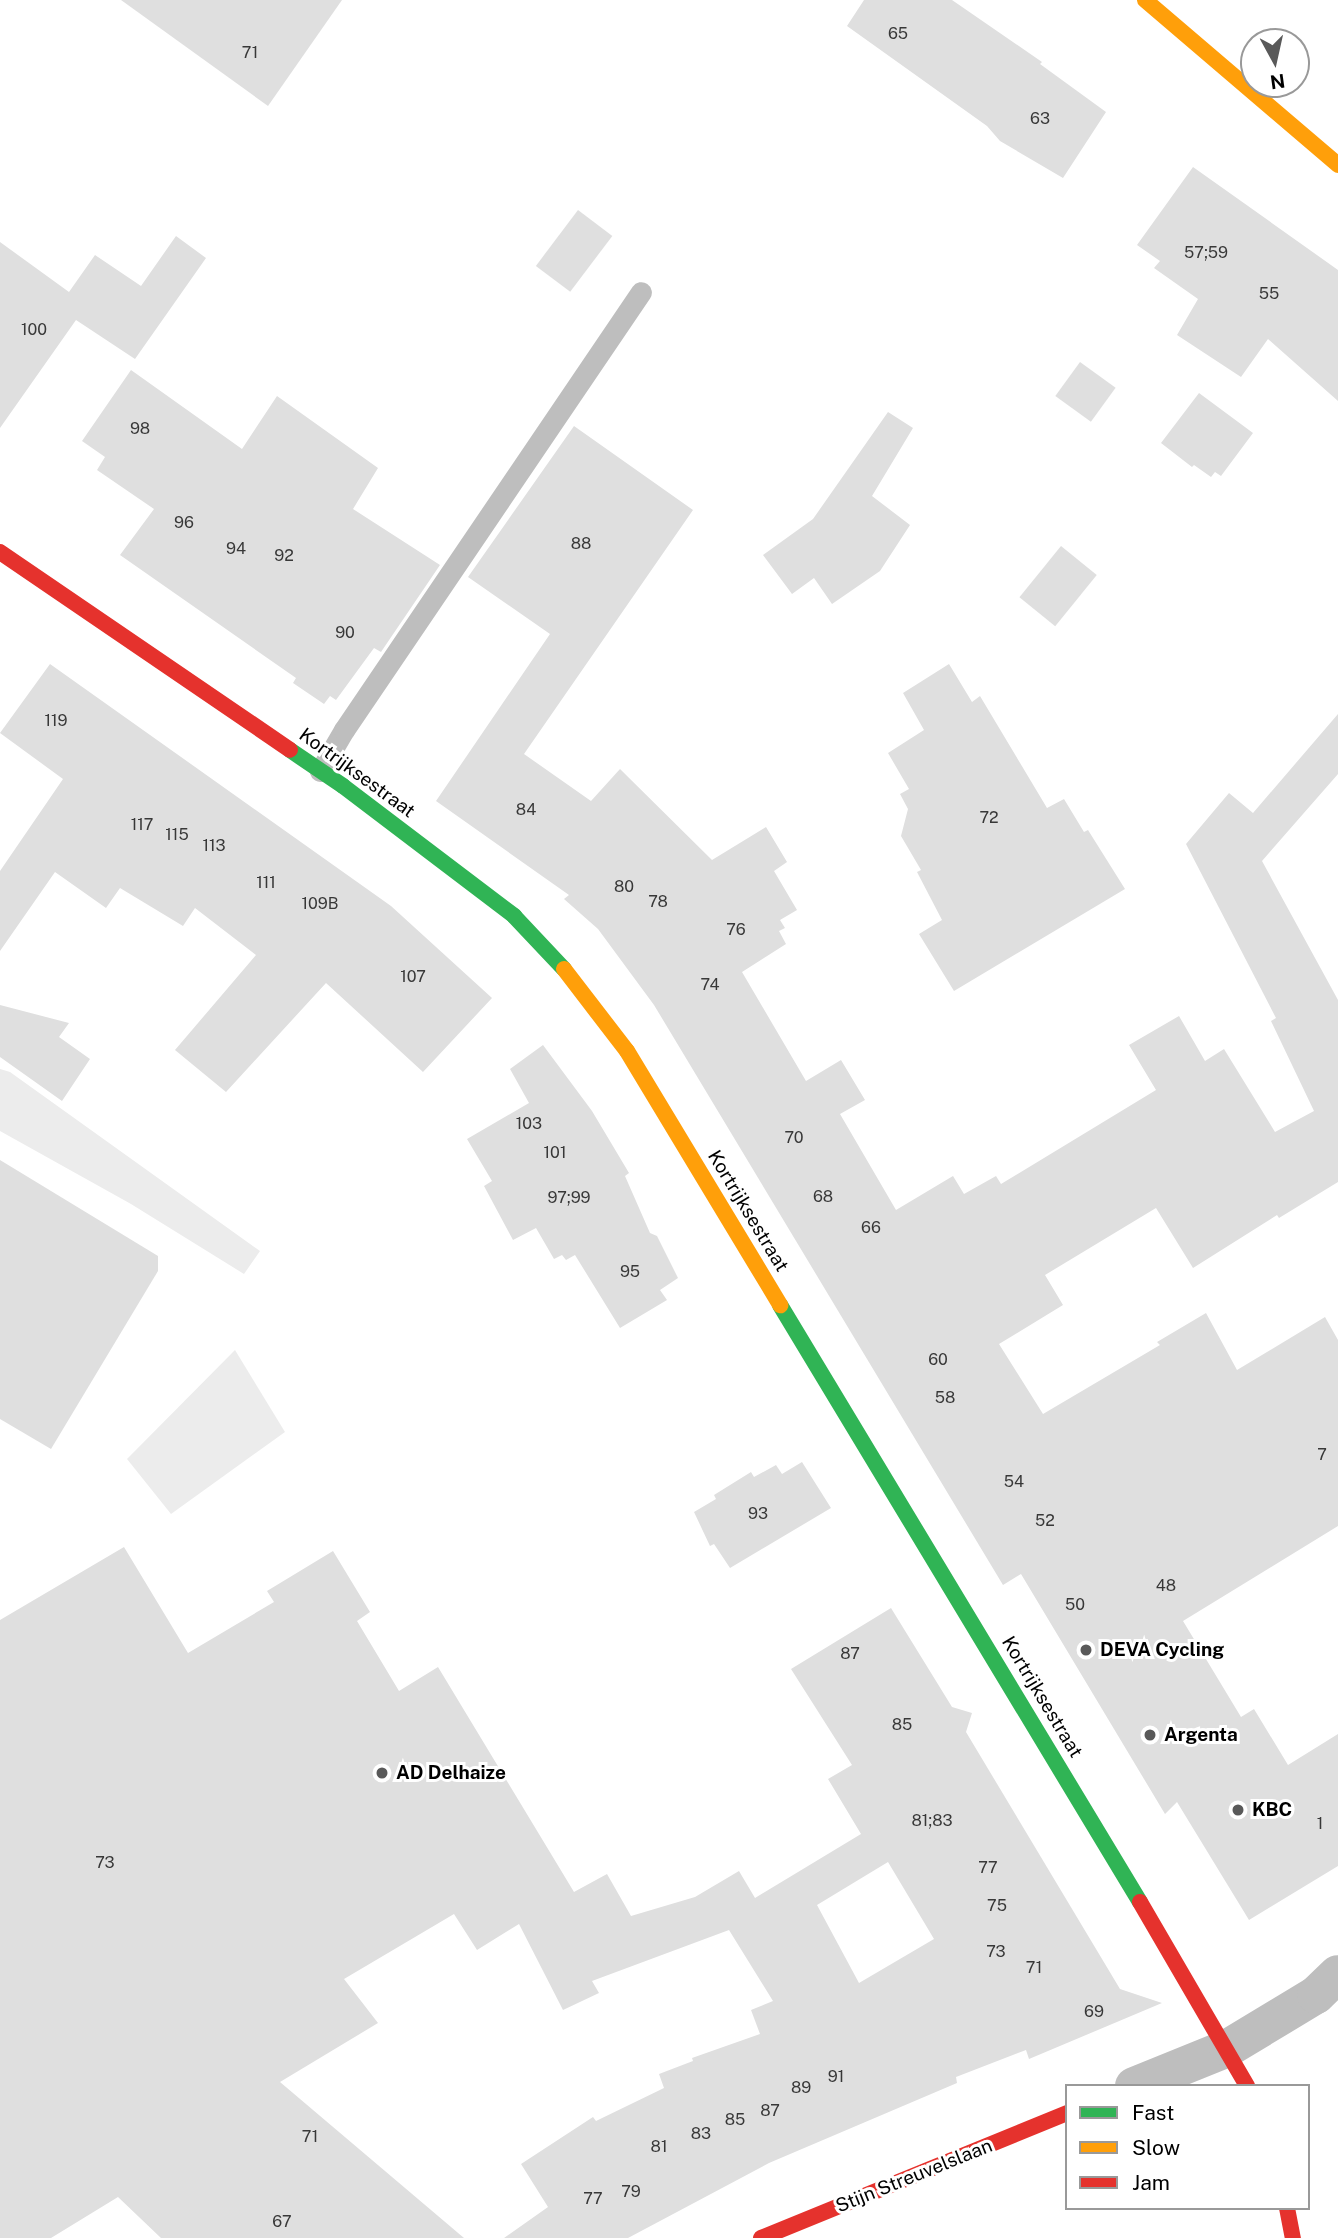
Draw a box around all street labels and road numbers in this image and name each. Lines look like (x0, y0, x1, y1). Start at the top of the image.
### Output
street label: Kortrijksestraat (295, 723, 419, 823)
street label: Kortrijksestraat (703, 1146, 793, 1276)
street label: Kortrijksestraat (997, 1632, 1087, 1762)
street label: Stijn Streuvelslaan (832, 2134, 996, 2218)

